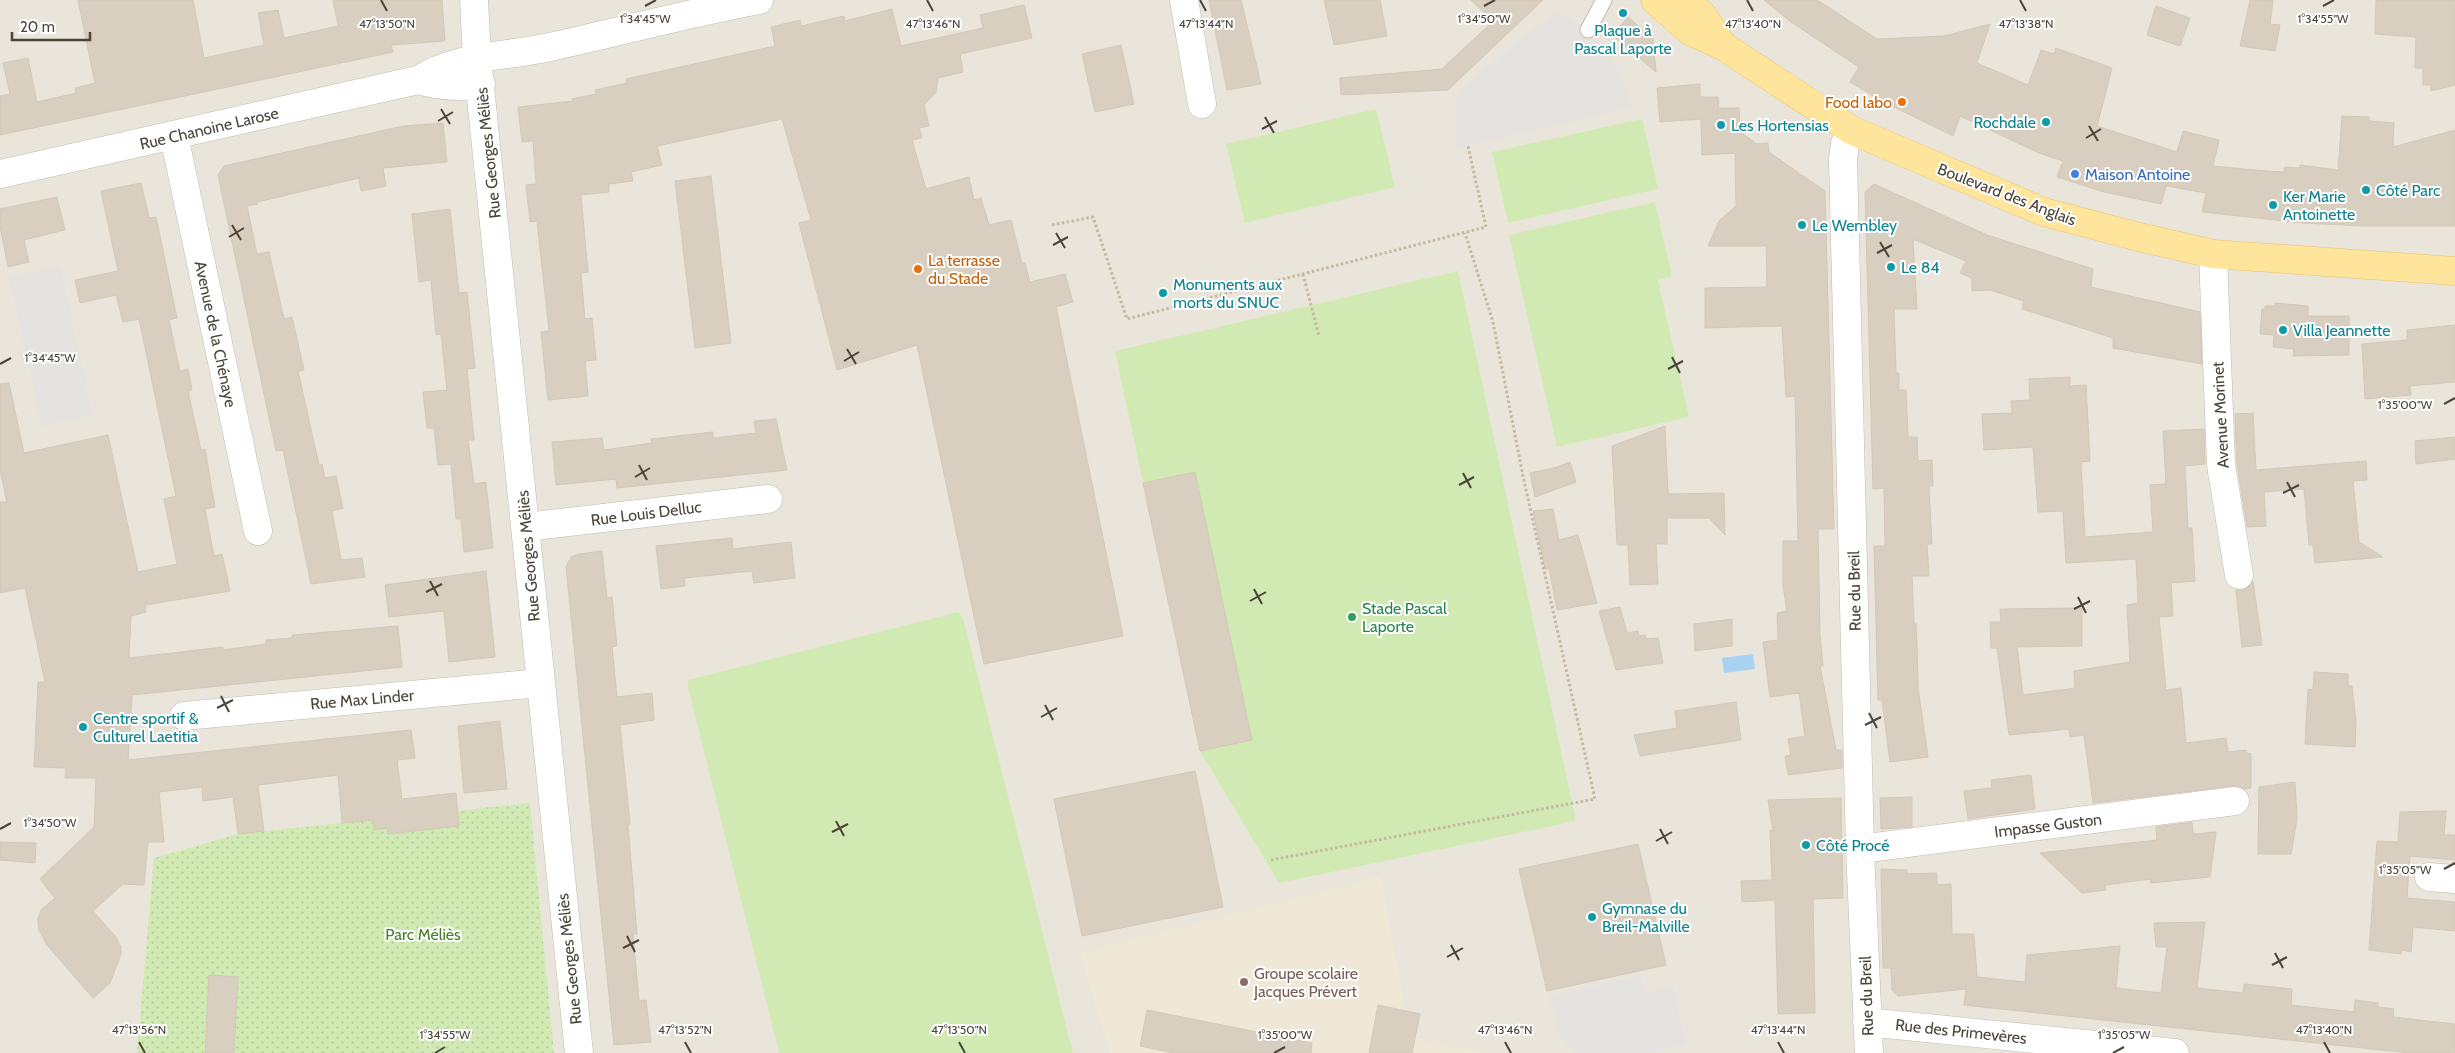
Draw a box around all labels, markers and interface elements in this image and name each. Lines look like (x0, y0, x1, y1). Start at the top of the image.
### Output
marker: Plaque à Pascal Laporte (1617, 7, 1629, 19)
scale bar (12, 10, 90, 42)
text: 1°34'45"W (619, 11, 671, 26)
text: 1°34'50"W (1458, 11, 1511, 26)
text: 1°34'55"W (2298, 11, 2349, 26)
text: 47°13'50"N (359, 16, 415, 31)
text: 47°13'46"N (906, 16, 960, 31)
text: 47°13'44"N (1179, 16, 1233, 31)
text: 47°13'40"N (1725, 16, 1781, 31)
text: 47°13'38"N (1998, 16, 2054, 31)
text: 20 m (20, 18, 55, 36)
place label: Plaque à Pascal Laporte (1574, 21, 1672, 58)
street label: Rue Georges Méliès (472, 86, 505, 219)
place label: Food labo (1825, 93, 1892, 112)
marker: Food labo (1896, 96, 1908, 108)
street label: Rue Chanoine Larose (138, 103, 280, 154)
place label: Rochdale (1973, 113, 2036, 132)
place label: Les Hortensias (1731, 116, 1829, 135)
marker: Rochdale (2040, 116, 2052, 128)
marker: Les Hortensias (1715, 119, 1727, 131)
street label: Boulevard des Anglais (1935, 159, 2079, 230)
place label: Maison Antoine (2085, 165, 2190, 184)
marker: Maison Antoine (2069, 168, 2081, 180)
place label: Côté Parc (2376, 181, 2440, 200)
marker: Côté Parc (2360, 184, 2372, 196)
place label: Ker Marie Antoinette (2283, 187, 2355, 224)
marker: Ker Marie Antoinette (2267, 199, 2279, 211)
place label: Le Wembley (1812, 216, 1897, 235)
marker: Le Wembley (1796, 219, 1808, 231)
place label: La terrasse du Stade (928, 251, 1000, 288)
place label: Le 84 (1901, 258, 1940, 277)
street label: Avenue de la Chénaye (191, 259, 240, 409)
marker: Le 84 (1885, 261, 1897, 273)
marker: La terrasse du Stade (912, 263, 924, 275)
place label: Monuments aux morts du SNUC (1173, 275, 1283, 312)
marker: Monuments aux morts du SNUC (1157, 287, 1169, 299)
place label: Villa Jeannette (2293, 321, 2390, 340)
marker: Villa Jeannette (2277, 324, 2289, 336)
text: 1°34'45"W (24, 350, 76, 365)
street label: Avenue Morinet (2208, 360, 2233, 469)
text: 1°35'00"W (2378, 397, 2433, 412)
street label: Rue Georges Méliès (513, 489, 544, 622)
street label: Rue Louis Delluc (590, 497, 702, 530)
street label: Rue du Breil (1844, 551, 1865, 631)
place label: Stade Pascal Laporte (1362, 599, 1447, 636)
marker: Stade Pascal Laporte (1346, 611, 1358, 623)
street label: Rue Max Linder (309, 685, 416, 713)
place label: Centre sportif & Culturel Laetitia (93, 709, 199, 746)
marker: Centre sportif & Culturel Laetitia (77, 721, 89, 733)
street label: Impasse Guston (1993, 809, 2103, 842)
text: 1°34'50"W (24, 815, 77, 830)
place label: Côté Procé (1816, 836, 1889, 855)
marker: Côté Procé (1800, 839, 1812, 851)
text: 1°35'05"W (2379, 862, 2432, 877)
street label: Rue Georges Méliès (553, 892, 586, 1025)
place label: Gymnase du Breil-Malville (1602, 899, 1690, 936)
marker: Gymnase du Breil-Malville (1586, 911, 1598, 923)
park label: Parc Méliès (385, 925, 461, 944)
street label: Rue du Breil (1856, 955, 1877, 1036)
place label: Groupe scolaire Jacques Prévert (1253, 964, 1358, 1001)
marker: Groupe scolaire Jacques Prévert (1238, 976, 1250, 988)
street label: Rue des Primevères (1894, 1015, 2028, 1048)
text: 47°13'56"N (112, 1022, 166, 1037)
text: 47°13'52"N (658, 1022, 712, 1037)
text: 47°13'50"N (931, 1022, 987, 1037)
text: 47°13'46"N (1478, 1022, 1532, 1037)
text: 47°13'44"N (1751, 1022, 1805, 1037)
text: 47°13'40"N (2296, 1022, 2352, 1037)
text: 1°34'55"W (420, 1027, 471, 1042)
text: 1°35'00"W (1258, 1027, 1313, 1042)
text: 1°35'05"W (2098, 1027, 2151, 1042)

